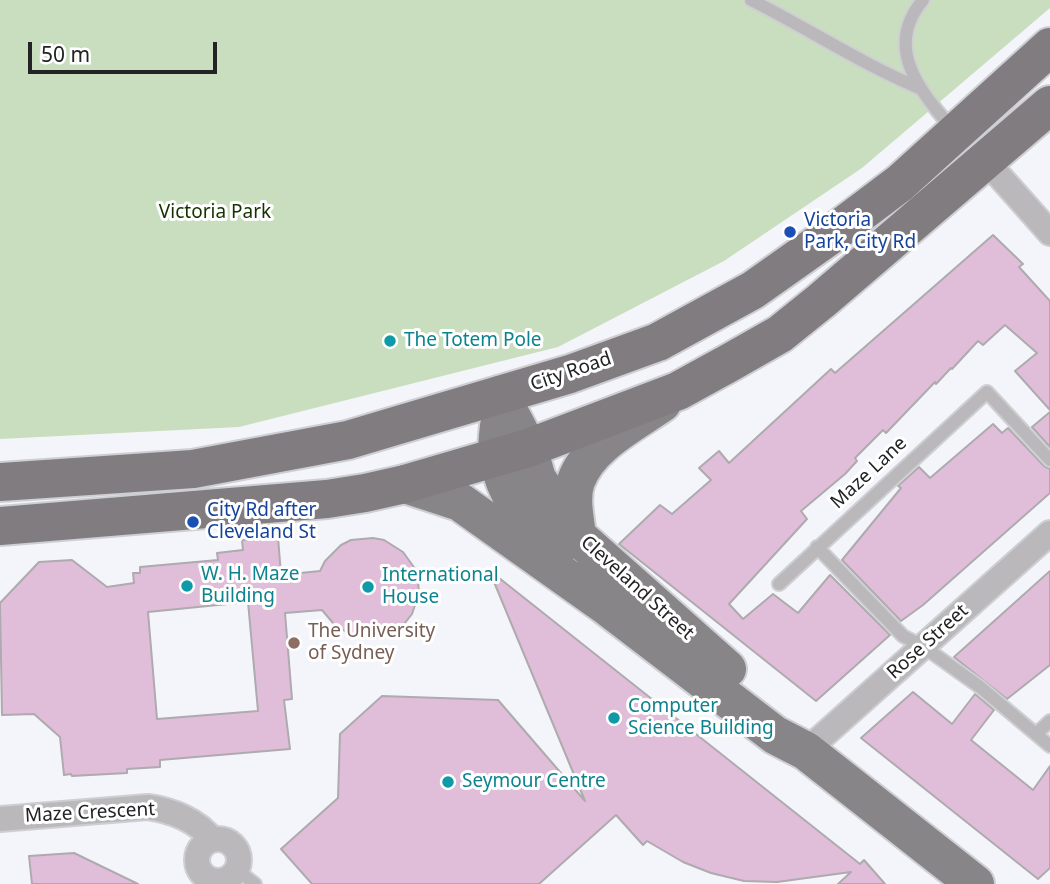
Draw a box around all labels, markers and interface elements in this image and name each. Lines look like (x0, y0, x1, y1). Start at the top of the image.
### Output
scale bar (32, 28, 220, 72)
text: 50 m (41, 40, 90, 68)
park label: Victoria Park (159, 202, 271, 224)
place label: Victoria Park, City Rd (804, 210, 916, 254)
marker: Victoria Park, City Rd (782, 224, 798, 240)
place label: The Totem Pole (404, 330, 542, 352)
marker: The Totem Pole (382, 333, 398, 349)
street label: City Road (528, 348, 614, 396)
street label: Maze Lane (826, 432, 912, 514)
place label: City Rd after Cleveland St (207, 500, 316, 544)
marker: City Rd after Cleveland St (185, 514, 201, 530)
street label: Cleveland Street (576, 531, 698, 645)
place label: W. H. Maze Building (201, 564, 299, 608)
place label: International House (382, 565, 499, 609)
marker: W. H. Maze Building (179, 578, 195, 594)
marker: International House (360, 579, 376, 595)
street label: Rose Street (883, 600, 973, 684)
place label: The University of Sydney (308, 621, 435, 665)
marker: The University of Sydney (286, 635, 302, 651)
place label: Computer Science Building (628, 696, 774, 740)
marker: Computer Science Building (606, 710, 622, 726)
place label: Seymour Centre (462, 771, 606, 793)
marker: Seymour Centre (440, 774, 456, 790)
street label: Maze Crescent (24, 798, 156, 828)

